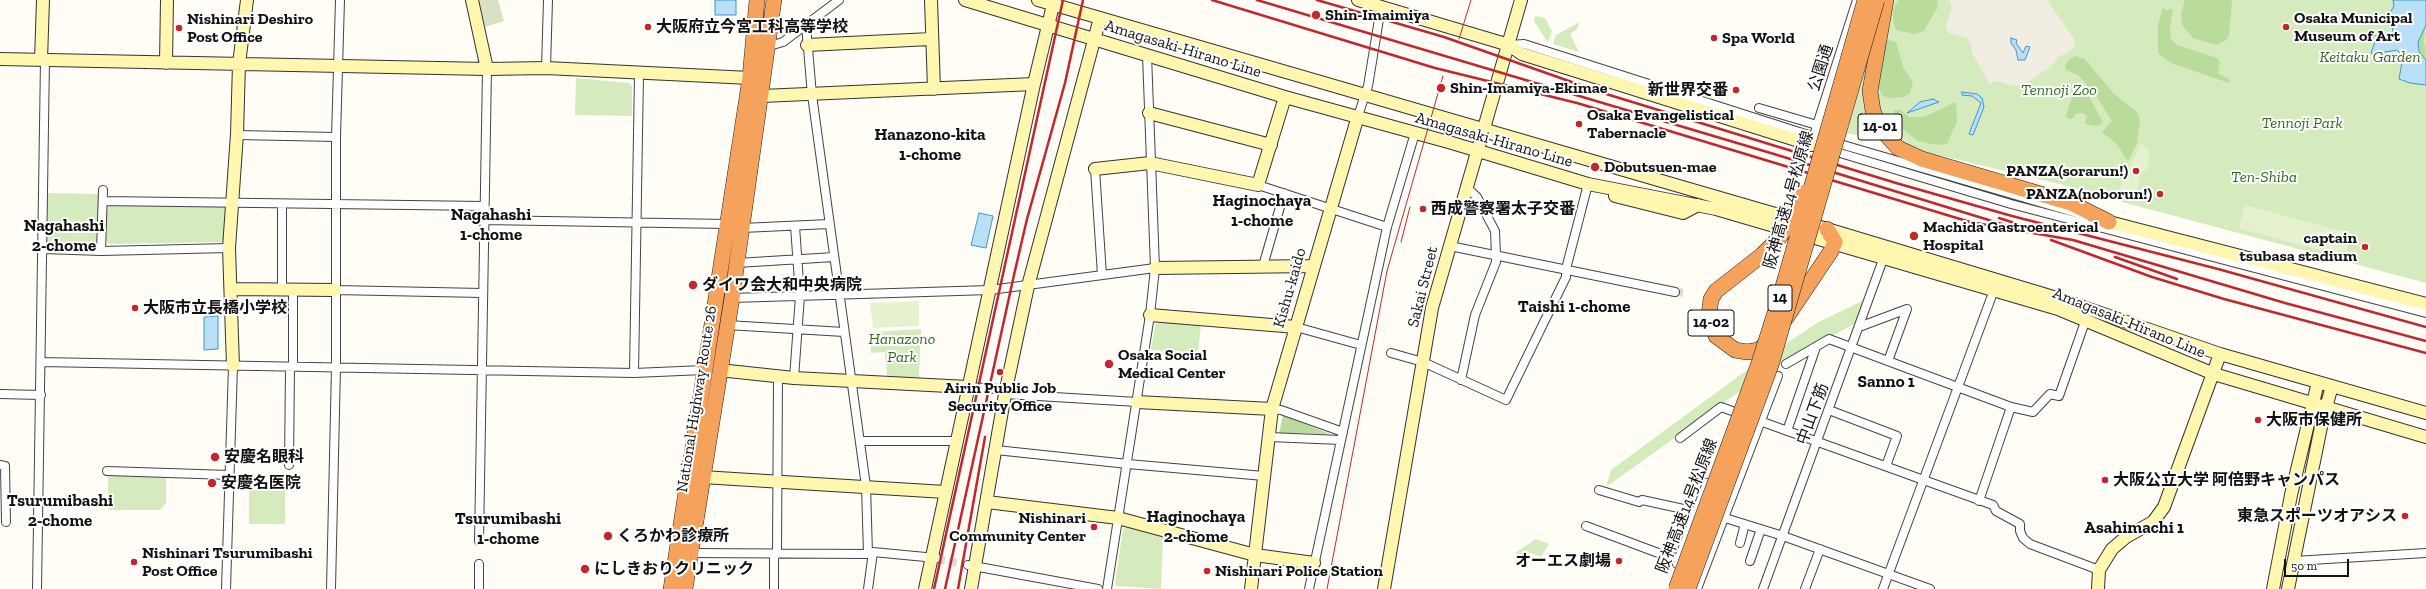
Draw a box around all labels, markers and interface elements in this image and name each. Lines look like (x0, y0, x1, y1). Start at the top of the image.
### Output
place label: Shin-Imaimiya (1325, 5, 1430, 25)
place label: Osaka Municipal Museum of Art (2294, 8, 2413, 46)
place label: Nishinari Deshiro Post Office (187, 9, 313, 47)
marker: Shin-Imaimiya (1310, 9, 1322, 21)
street label: Amagasaki-Hirano Line (1102, 16, 1264, 82)
place label: 大阪府立今宮工科高等学校 (656, 17, 848, 37)
marker: 大阪府立今宮工科高等学校 (643, 22, 653, 32)
marker: Osaka Municipal Museum of Art (2281, 22, 2291, 32)
marker: Nishinari Deshiro Post Office (174, 23, 184, 33)
place label: Spa World (1722, 28, 1795, 48)
marker: Spa World (1709, 33, 1719, 43)
street label: 公園通 (1804, 42, 1838, 94)
park label: Keitaku Garden (2319, 47, 2421, 67)
place label: Shin-Imamiya-Ekimae (1450, 78, 1608, 98)
place label: 新世界交番 (1648, 80, 1728, 100)
park label: Tennoji Zoo (2021, 80, 2097, 100)
marker: Shin-Imamiya-Ekimae (1435, 82, 1447, 94)
marker: 新世界交番 (1731, 85, 1741, 95)
place label: Osaka Evangelistical Tabernacle (1587, 105, 1734, 143)
street label: Amagasaki-Hirano Line (1413, 108, 1575, 172)
park label: Tennoji Park (2261, 113, 2343, 133)
road number: 14-01 (1858, 114, 1902, 140)
marker: Osaka Evangelistical Tabernacle (1574, 119, 1584, 129)
district label: Hanazono-kita 1-chome (874, 125, 986, 165)
street label: 阪神高速14号松原線 (1760, 129, 1818, 271)
place label: Dobutsuen-mae (1604, 157, 1717, 177)
marker: Dobutsuen-mae (1589, 161, 1601, 173)
place label: PANZA(sorarun!) (2006, 161, 2128, 181)
marker: PANZA(sorarun!) (2131, 166, 2141, 176)
park label: Ten-Shiba (2231, 167, 2297, 187)
place label: PANZA(noborun!) (2026, 184, 2152, 204)
marker: PANZA(noborun!) (2155, 189, 2165, 199)
district label: Haginochaya 1-chome (1213, 191, 1311, 231)
place label: 西成警察署太子交番 (1431, 199, 1575, 219)
marker: 西成警察署太子交番 (1418, 204, 1428, 214)
district label: Nagahashi 1-chome (451, 205, 531, 245)
district label: Nagahashi 2-chome (24, 216, 104, 256)
place label: Machida Gastroenterical Hospital (1923, 217, 2099, 255)
place label: captain tsubasa stadium (2239, 228, 2357, 266)
marker: Machida Gastroenterical Hospital (1908, 230, 1920, 242)
marker: captain tsubasa stadium (2360, 242, 2370, 252)
street label: Sakai Street (1404, 245, 1442, 329)
street label: Kishu-kaido (1269, 246, 1311, 330)
place label: ダイワ会大和中央病院 (702, 275, 862, 295)
marker: ダイワ会大和中央病院 (687, 279, 699, 291)
street label: Amagasaki-Hirano Line (2050, 284, 2208, 362)
road number: 14 (1768, 285, 1792, 311)
district label: Taishi 1-chome (1518, 297, 1630, 317)
place label: 大阪市立長橋小学校 (143, 298, 287, 318)
marker: 大阪市立長橋小学校 (130, 303, 140, 313)
street label: National Highway Route 26 (673, 304, 721, 494)
road number: 14-02 (1688, 310, 1734, 336)
park label: Hanazono Park (869, 329, 935, 367)
place label: Osaka Social Medical Center (1118, 345, 1226, 383)
marker: Osaka Social Medical Center (1103, 358, 1115, 370)
marker: Airin Public Job Security Office (995, 367, 1005, 377)
district label: Sanno 1 (1857, 372, 1915, 392)
place label: Airin Public Job Security Office (944, 378, 1056, 416)
street label: 中山下筋 (1793, 381, 1833, 447)
place label: 大阪市保健所 (2266, 410, 2362, 430)
marker: 大阪市保健所 (2253, 415, 2263, 425)
street label: 阪神高速14号松原線 (1652, 436, 1722, 576)
place label: 安慶名眼科 (224, 447, 304, 467)
marker: 安慶名眼科 (209, 451, 221, 463)
place label: 大阪公立大学 阿倍野キャンパス (2113, 470, 2340, 490)
place label: 安慶名医院 (221, 473, 301, 493)
marker: 大阪公立大学 阿倍野キャンパス (2100, 475, 2110, 485)
marker: 安慶名医院 (206, 477, 218, 489)
district label: Tsurumibashi 2-chome (7, 491, 113, 531)
place label: 東急スポーツオアシス (2237, 506, 2397, 526)
district label: Haginochaya 2-chome (1147, 507, 1245, 547)
place label: Nishinari Community Center (949, 508, 1086, 546)
district label: Tsurumibashi 1-chome (455, 509, 561, 549)
marker: 東急スポーツオアシス (2400, 511, 2410, 521)
district label: Asahimachi 1 (2084, 518, 2184, 538)
marker: Nishinari Community Center (1089, 522, 1099, 532)
place label: くろかわ診療所 (617, 526, 729, 546)
marker: くろかわ診療所 (602, 530, 614, 542)
place label: Nishinari Tsurumibashi Post Office (142, 543, 313, 581)
place label: オーエス劇場 (1515, 551, 1611, 571)
scale bar (2286, 551, 2351, 577)
marker: オーエス劇場 (1614, 556, 1624, 566)
marker: Nishinari Tsurumibashi Post Office (129, 557, 139, 567)
place label: にしきおりクリニック (594, 559, 754, 579)
text: 50 m (2291, 559, 2317, 573)
place label: Nishinari Police Station (1215, 561, 1383, 581)
marker: にしきおりクリニック (579, 563, 591, 575)
marker: Nishinari Police Station (1202, 566, 1212, 576)

